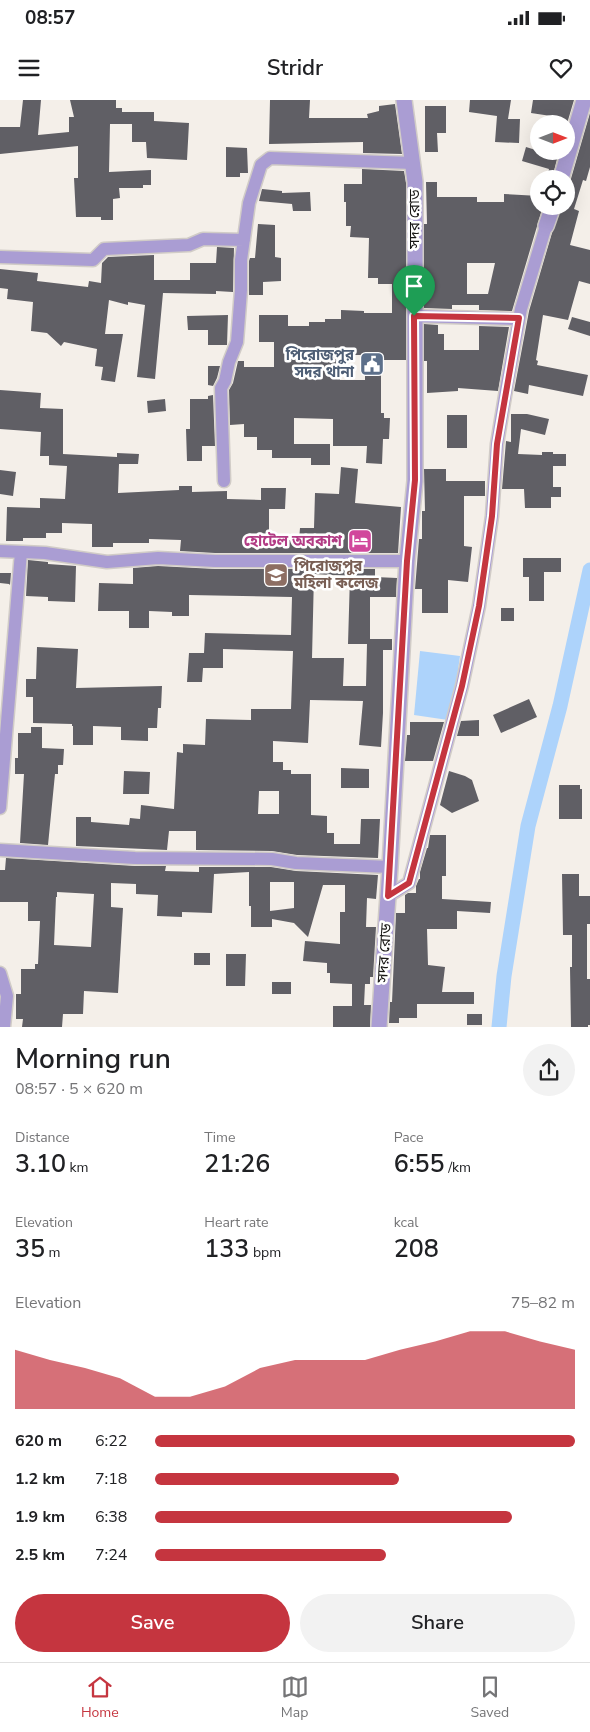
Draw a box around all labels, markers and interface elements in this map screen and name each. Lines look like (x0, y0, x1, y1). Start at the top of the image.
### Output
text: 08:57 (25, 5, 75, 31)
text: Stridr (267, 53, 323, 83)
icon: menu (15, 54, 43, 82)
icon: heart (547, 54, 575, 82)
north arrow (530, 115, 575, 160)
map controls (530, 115, 575, 215)
button: locate (530, 170, 575, 215)
street label: সদর রোড (404, 189, 424, 250)
pin (393, 265, 435, 316)
icon: arrive (400, 272, 428, 300)
place label: পিরোজপুর সদর থানা (285, 345, 355, 382)
public building icon: পিরোজপুর সদর থানা (359, 351, 385, 377)
hotel icon: হোটেল অবকাশ (347, 528, 373, 554)
place label: হোটেল অবকাশ (244, 531, 342, 551)
place label: পিরোজপুর মহিলা কলেজ (293, 556, 379, 593)
school or university icon: পিরোজপুর মহিলা কলেজ (263, 562, 289, 588)
street label: সদর রোড (372, 922, 396, 984)
text: Morning run (15, 1040, 171, 1078)
button: share (523, 1044, 575, 1096)
text: 08:57 · 5 × 620 m (15, 1078, 143, 1100)
text: Distance (15, 1128, 69, 1147)
text: Time (204, 1128, 235, 1147)
text: Pace (394, 1128, 423, 1147)
text: 3.10 (15, 1147, 66, 1181)
text: 21:26 (204, 1147, 270, 1181)
text: 6:55 (394, 1147, 445, 1181)
text: km (66, 1158, 89, 1177)
text: /km (445, 1158, 471, 1177)
text: Elevation (15, 1213, 73, 1232)
text: Heart rate (204, 1213, 268, 1232)
text: kcal (394, 1213, 418, 1232)
text: 35 (15, 1232, 45, 1266)
text: 133 (204, 1232, 249, 1266)
text: 208 (394, 1232, 439, 1266)
text: m (45, 1243, 61, 1262)
text: bpm (249, 1243, 281, 1262)
text: Elevation (15, 1292, 81, 1314)
text: 75–82 m (511, 1292, 575, 1314)
text: 620 m (15, 1430, 62, 1452)
text: 6:22 (95, 1430, 127, 1452)
text: 1.2 km (15, 1468, 65, 1490)
text: 7:18 (95, 1468, 127, 1490)
text: 1.9 km (15, 1506, 65, 1528)
text: 6:38 (95, 1506, 127, 1528)
text: 2.5 km (15, 1544, 65, 1566)
text: 7:24 (95, 1544, 127, 1566)
button: Save (15, 1594, 290, 1652)
button: Share (300, 1594, 575, 1652)
tab: Home (81, 1673, 119, 1722)
tab: Map (281, 1673, 309, 1722)
tab: Saved (470, 1673, 509, 1722)

